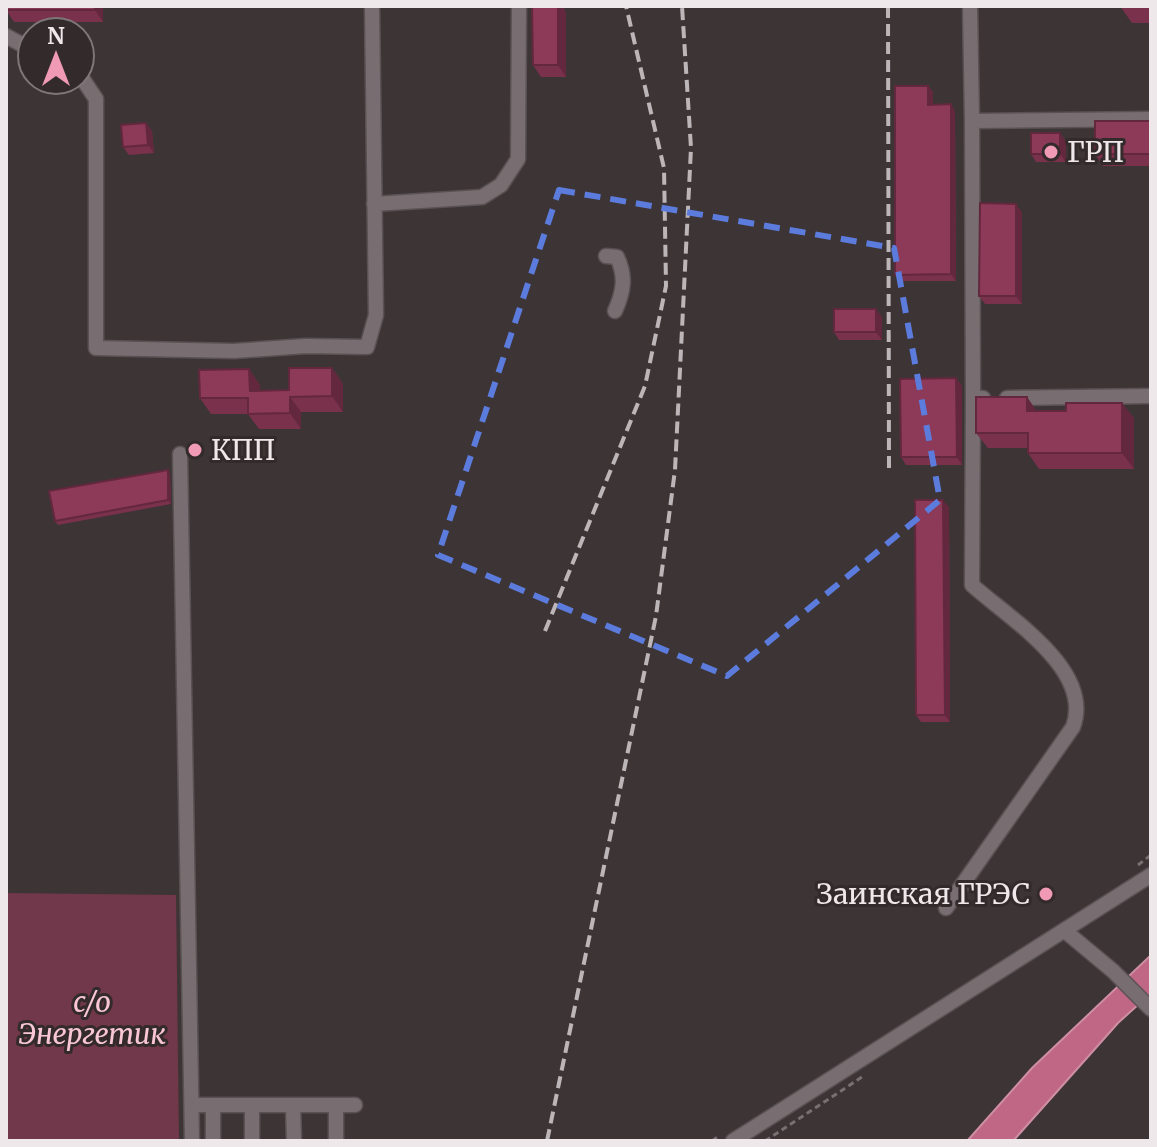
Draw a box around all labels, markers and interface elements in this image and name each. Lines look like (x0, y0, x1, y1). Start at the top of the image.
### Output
north arrow (16, 16, 96, 96)
text: N (47, 22, 65, 50)
place label: ГРП (1067, 134, 1124, 170)
marker: ГРП (1042, 143, 1060, 161)
place label: КПП (211, 432, 275, 468)
marker: КПП (186, 441, 204, 459)
place label: Заинская ГРЭС (816, 876, 1030, 912)
marker: Заинская ГРЭС (1037, 885, 1055, 903)
park label: с/о Энергетик (18, 984, 166, 1052)

